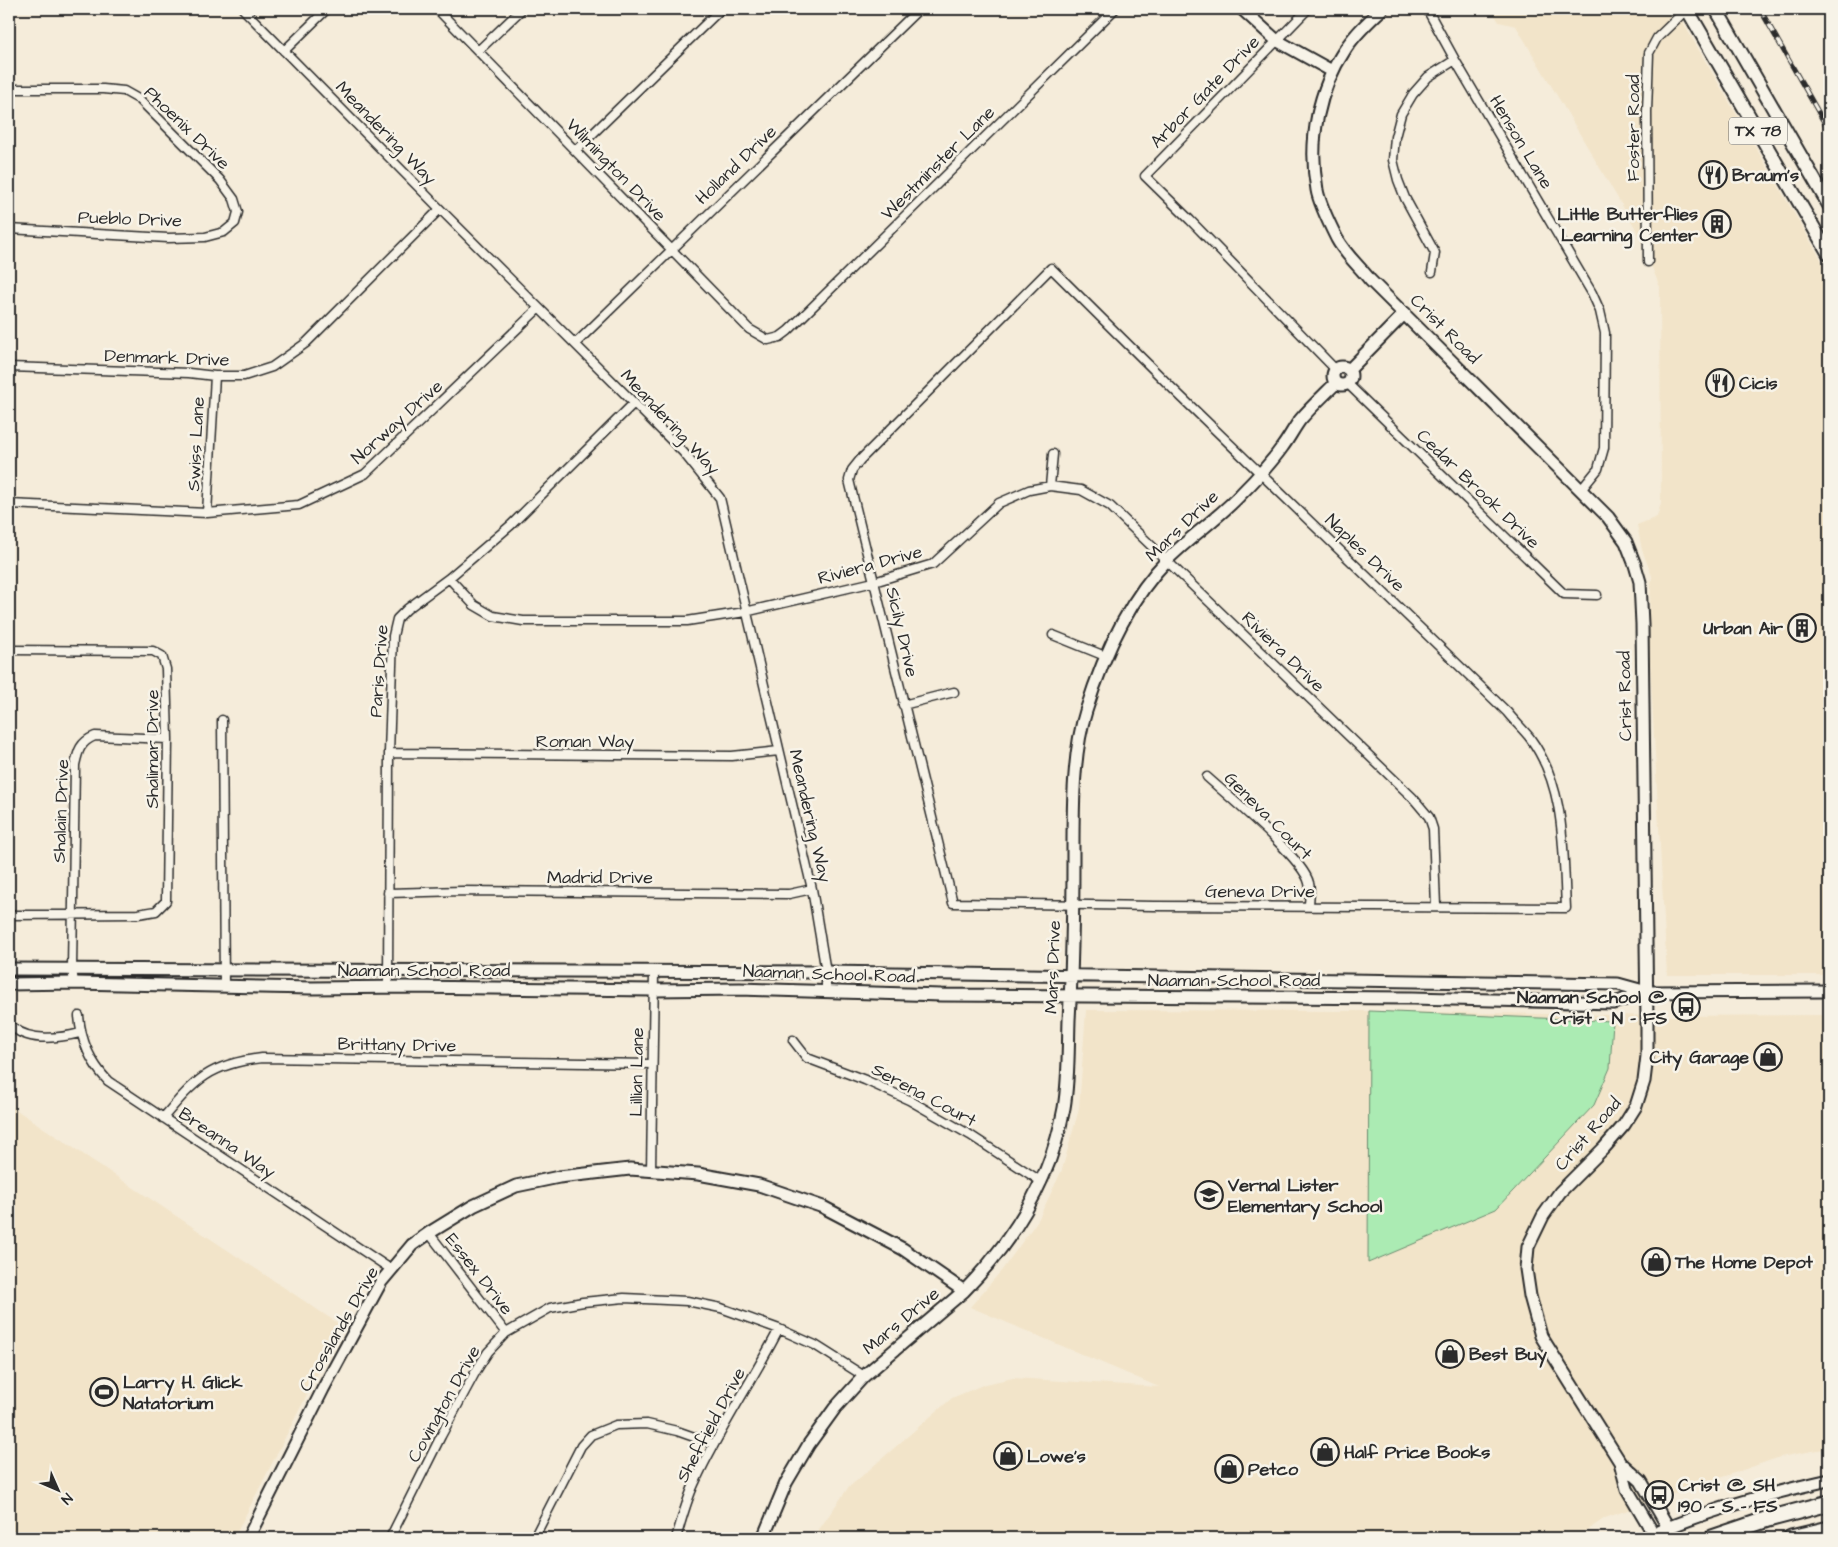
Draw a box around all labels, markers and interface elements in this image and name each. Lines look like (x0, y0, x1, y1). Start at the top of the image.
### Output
street label: Arbor Gate Drive (1145, 30, 1266, 154)
street label: Foster Road (1621, 74, 1646, 182)
street label: Meandering Way (329, 75, 442, 191)
street label: Phoenix Drive (138, 80, 236, 176)
street label: Henson Lane (1483, 90, 1559, 194)
street label: Westminster Lane (875, 100, 1001, 226)
street label: Wilmington Drive (560, 113, 672, 228)
road number: TX 78 (1729, 118, 1787, 144)
street label: Holland Drive (690, 119, 783, 210)
restaurant icon: Braum's (1698, 160, 1728, 190)
place label: Braum's (1732, 163, 1799, 188)
place label: Little Butterflies Learning Center (1557, 202, 1698, 249)
street label: Pueblo Drive (78, 205, 183, 233)
building icon: Little Butterflies Learning Center (1702, 209, 1732, 239)
street label: Crist Road (1404, 288, 1486, 370)
street label: Denmark Drive (104, 343, 230, 373)
street label: Meandering Way (614, 364, 726, 481)
restaurant icon: Cicis (1705, 368, 1735, 398)
place label: Cicis (1739, 371, 1778, 396)
street label: Norway Drive (346, 374, 449, 471)
street label: Swiss Lane (181, 396, 211, 492)
street label: Cedar Brook Drive (1411, 424, 1545, 555)
street label: Mars Drive (1140, 484, 1225, 568)
street label: Naples Drive (1319, 508, 1411, 598)
street label: Riviera Drive (815, 539, 925, 591)
street label: Sicily Drive (879, 584, 925, 680)
street label: Riviera Drive (1236, 606, 1330, 698)
building icon: Urban Air (1787, 613, 1817, 643)
place label: Urban Air (1703, 616, 1783, 641)
street label: Paris Drive (363, 624, 395, 718)
street label: Crist Road (1612, 651, 1638, 741)
street label: Shalimar Drive (140, 689, 165, 808)
street label: Roman Way (536, 729, 634, 755)
street label: Meandering Way (782, 747, 837, 885)
street label: Shalain Drive (47, 758, 75, 863)
street label: Geneva Court (1218, 766, 1318, 866)
street label: Madrid Drive (547, 865, 653, 890)
street label: Geneva Drive (1205, 879, 1315, 904)
street label: Mars Drive (1039, 920, 1067, 1014)
street label: Naaman School Road (338, 958, 510, 983)
street label: Naaman School Road (742, 958, 916, 990)
street label: Naaman School Road (1148, 968, 1320, 993)
place label: Naaman School @ Crist - N - FS (1517, 985, 1667, 1031)
bus stop icon: Naaman School @ Crist - N - FS (1671, 992, 1701, 1022)
street label: Lillian Lane (624, 1027, 650, 1117)
street label: Brittany Drive (337, 1031, 457, 1060)
shop icon: City Garage (1753, 1042, 1783, 1072)
place label: City Garage (1649, 1045, 1749, 1071)
street label: Serena Court (867, 1057, 982, 1134)
street label: Crist Road (1549, 1092, 1627, 1176)
street label: Breanna Way (173, 1101, 280, 1186)
place label: Vernal Lister Elementary School (1227, 1173, 1383, 1220)
school or university icon: Vernal Lister Elementary School (1194, 1180, 1224, 1210)
street label: Essex Drive (439, 1228, 519, 1320)
shop icon: The Home Depot (1641, 1247, 1671, 1277)
place label: The Home Depot (1674, 1250, 1814, 1275)
street label: Crosslands Drive (293, 1262, 385, 1396)
street label: Mars Drive (857, 1281, 945, 1361)
shop icon: Best Buy (1435, 1339, 1465, 1369)
street label: Covington Drive (402, 1341, 487, 1467)
place label: Best Buy (1469, 1342, 1547, 1368)
street label: Sheffield Drive (670, 1363, 752, 1487)
place label: Larry H. Glick Natatorium (123, 1370, 244, 1416)
sports icon: Larry H. Glick Natatorium (89, 1377, 119, 1407)
shop icon: Half Price Books (1310, 1437, 1340, 1467)
place label: Half Price Books (1344, 1440, 1490, 1465)
shop icon: Lowe's (993, 1441, 1023, 1471)
place label: Lowe's (1027, 1444, 1086, 1469)
shop icon: Petco (1214, 1454, 1244, 1484)
place label: Petco (1248, 1457, 1299, 1482)
north arrow (32, 1464, 82, 1514)
place label: Crist @ SH 190 - S - FS (1678, 1473, 1778, 1519)
bus stop icon: Crist @ SH 190 - S - FS (1644, 1480, 1674, 1510)
text: N (56, 1488, 77, 1509)

